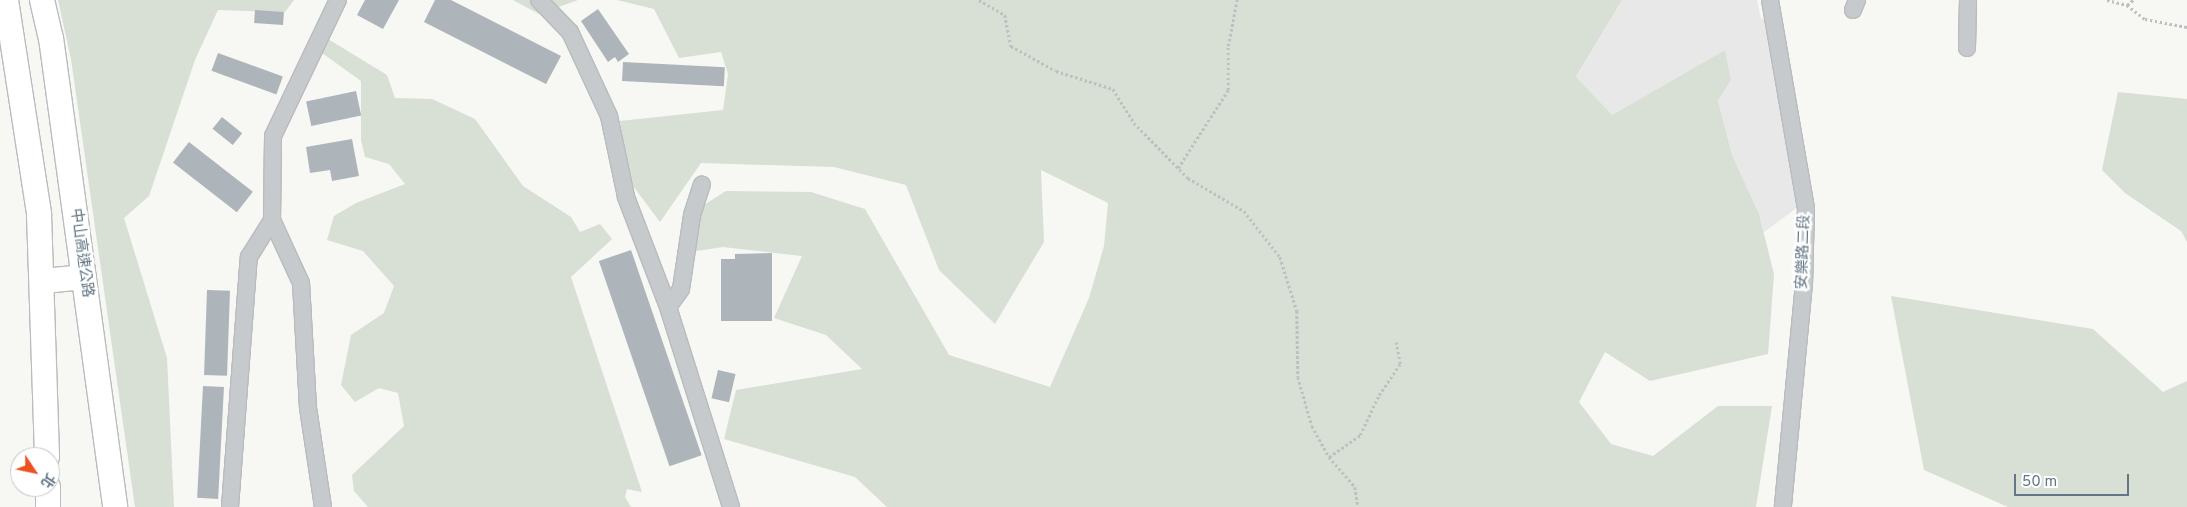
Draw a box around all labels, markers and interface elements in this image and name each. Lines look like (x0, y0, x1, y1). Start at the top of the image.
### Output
street label: 中山高速公路 (66, 207, 96, 299)
street label: 安樂路二段 (1794, 214, 1814, 290)
north arrow (10, 447, 60, 497)
scale bar (2017, 464, 2132, 496)
text: 北 (36, 470, 58, 491)
text: 50 m (2022, 473, 2057, 492)

